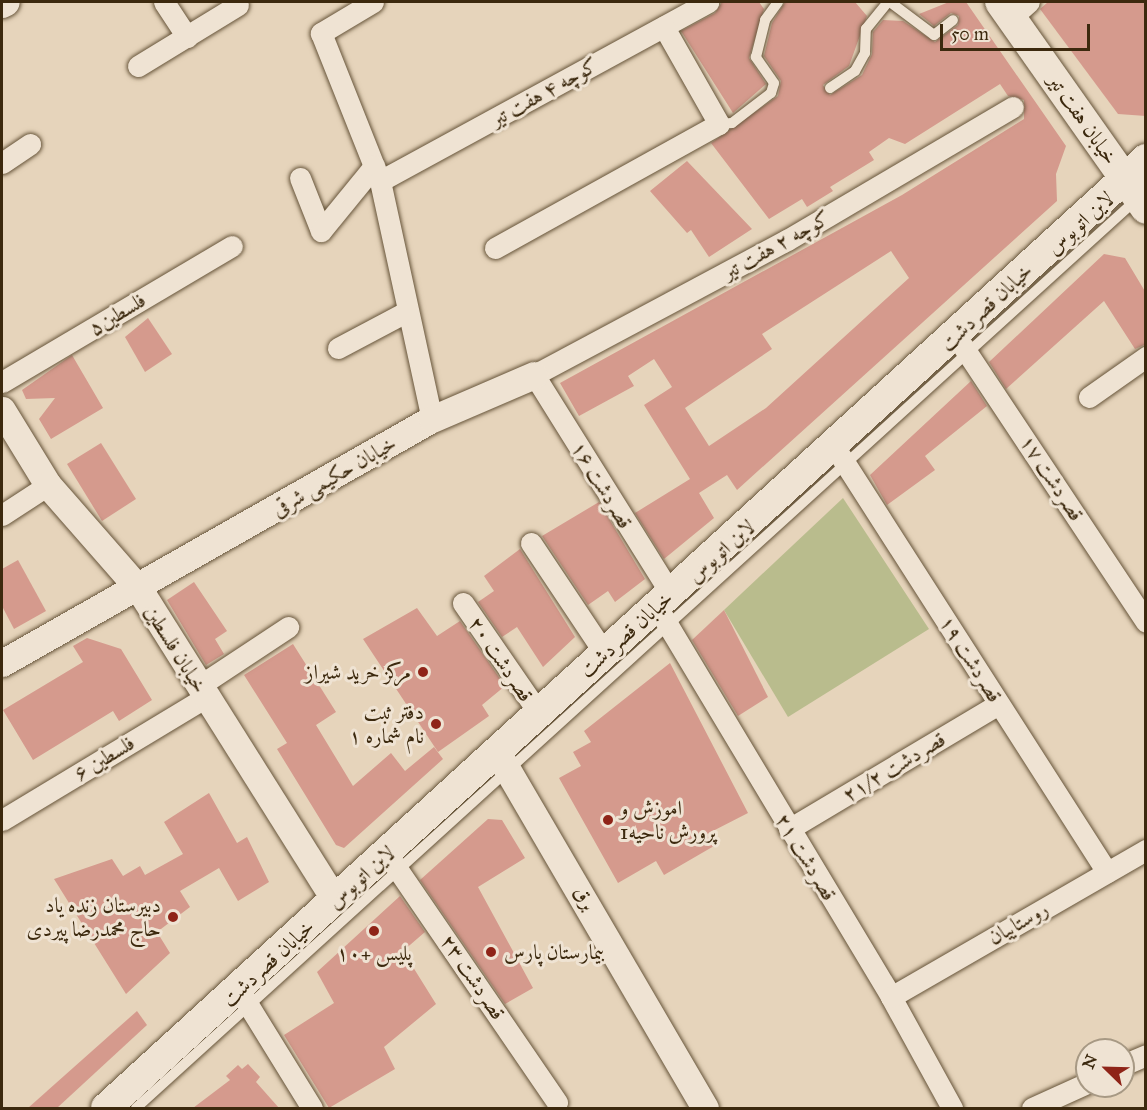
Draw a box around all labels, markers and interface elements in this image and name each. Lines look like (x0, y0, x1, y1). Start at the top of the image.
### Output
scale bar (943, 12, 1093, 50)
text: 50 m (951, 23, 989, 45)
street label: کوچه ۴ هفت تیر (486, 52, 602, 132)
street label: خیابان هفت تیر (1043, 69, 1123, 169)
street label: لاین اتوبوس (1041, 186, 1119, 260)
street label: کوچه ۲ هفت تیر (718, 205, 834, 285)
street label: خیابان قصردشت (934, 258, 1038, 356)
street label: فلسطین۵ (84, 287, 150, 341)
street label: خیابان حکیمی شرقی (267, 430, 401, 522)
street label: قصردشت ۱۷ (1015, 430, 1089, 526)
street label: قصردشت ۱۶ (566, 437, 638, 533)
street label: لاین اتوبوس (682, 514, 760, 588)
street label: خیابان قصردشت (574, 585, 678, 683)
street label: خیابان فلسطین (139, 600, 213, 698)
street label: قصردشت ۱۹ (934, 611, 1008, 707)
street label: قصردشت ۲۰ (463, 612, 539, 706)
place label: مرکز خرید شیراز (305, 659, 411, 685)
marker: مرکز خرید شیراز (416, 665, 430, 679)
place label: دفتر ثبت نام شماره ١ (349, 699, 424, 749)
marker: دفتر ثبت نام شماره ١ (429, 717, 443, 731)
street label: قصردشت ۲۱/۲ (838, 726, 950, 808)
street label: فلسطین ۶ (69, 730, 139, 786)
place label: اموزش و پرورش ناحیه1 (620, 795, 716, 845)
street label: قصردشت ۲۱ (770, 809, 842, 905)
marker: اموزش و پرورش ناحیه1 (601, 813, 615, 827)
street label: لاین اتوبوس (322, 840, 400, 914)
street label: برق (568, 881, 602, 915)
place label: دبیرستان زنده یاد حاج محمدرضا پیردی (26, 892, 161, 942)
street label: روستاییان (983, 896, 1053, 950)
marker: دبیرستان زنده یاد حاج محمدرضا پیردی (166, 910, 180, 924)
street label: خیابان قصردشت (216, 914, 320, 1012)
marker: پلیس +۱۰ (367, 924, 381, 938)
street label: قصردشت ۲۳ (435, 930, 511, 1024)
place label: بیمارستان پارس (504, 939, 604, 965)
place label: پلیس +۱۰ (336, 940, 412, 966)
marker: بیمارستان پارس (482, 943, 500, 961)
north arrow (1075, 1038, 1135, 1098)
text: N (1078, 1052, 1101, 1072)

